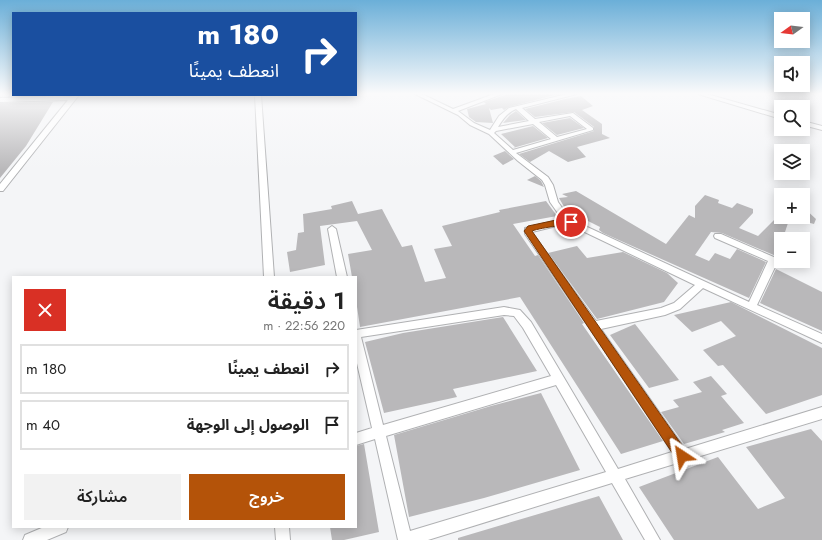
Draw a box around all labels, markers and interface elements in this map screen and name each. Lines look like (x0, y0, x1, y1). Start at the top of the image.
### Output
north arrow (774, 12, 810, 48)
map controls (774, 12, 810, 268)
text: 180 m (197, 14, 279, 55)
icon: right (293, 28, 345, 80)
button: sound (774, 56, 810, 92)
text: انعطف يمينًا (189, 58, 279, 84)
button: search (774, 100, 810, 136)
button: layers (774, 144, 810, 180)
button: + (774, 188, 810, 224)
pin (554, 205, 588, 239)
icon: arrive (560, 211, 582, 233)
button: − (774, 232, 810, 268)
text: 1 دقيقة (268, 283, 345, 318)
button: close (24, 289, 66, 331)
text: 220 m · 22:56 (263, 316, 345, 335)
text: 180 m (26, 358, 66, 380)
text: انعطف يمينًا (228, 358, 309, 380)
icon: right (321, 358, 343, 380)
text: 40 m (26, 414, 60, 436)
text: الوصول إلى الوجهة (187, 414, 309, 436)
icon: arrive (321, 414, 343, 436)
position arrow (661, 435, 703, 477)
button: مشاركة (24, 474, 181, 520)
button: خروج (189, 474, 345, 520)

